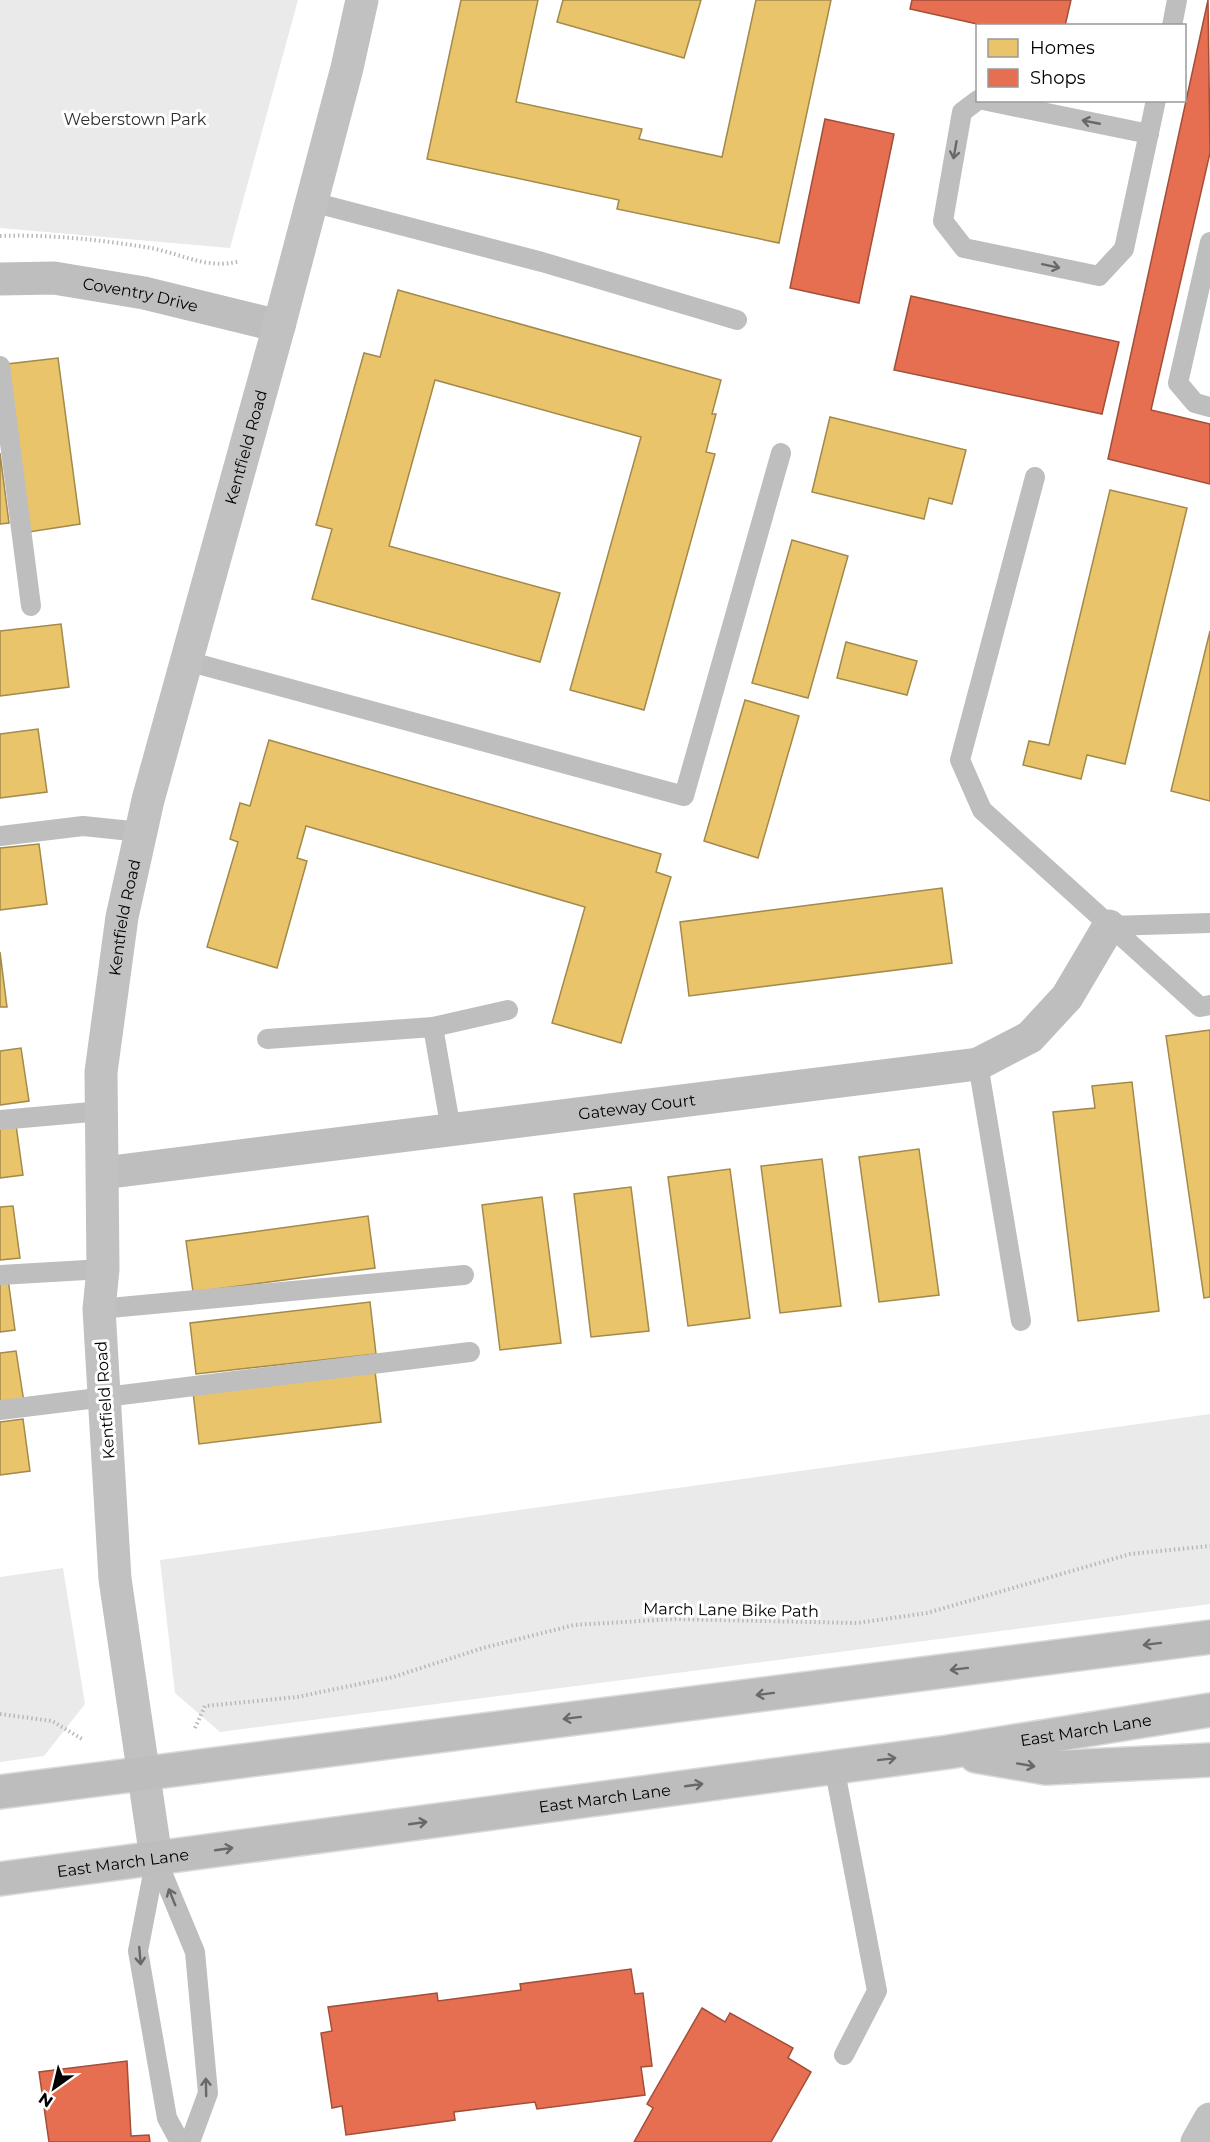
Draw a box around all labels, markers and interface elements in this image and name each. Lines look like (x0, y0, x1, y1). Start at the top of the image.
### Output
legend (976, 24, 1186, 102)
text: Homes (1030, 37, 1095, 59)
text: Shops (1030, 67, 1086, 89)
park label: Weberstown Park (64, 110, 207, 129)
one-way arrow (1082, 116, 1101, 128)
one-way arrow (949, 140, 960, 160)
one-way arrow (1041, 261, 1060, 273)
street label: Coventry Drive (81, 273, 200, 315)
street label: Kentfield Road (221, 388, 270, 507)
street label: Kentfield Road (105, 857, 144, 977)
street label: Gateway Court (577, 1090, 697, 1123)
street label: Kentfield Road (91, 1340, 119, 1460)
street label: March Lane Bike Path (643, 1599, 819, 1621)
one-way arrow (1143, 1639, 1162, 1650)
one-way arrow (949, 1664, 969, 1675)
one-way arrow (756, 1688, 776, 1699)
street label: East March Lane (1019, 1710, 1153, 1750)
one-way arrow (562, 1713, 582, 1724)
one-way arrow (877, 1754, 897, 1765)
one-way arrow (1016, 1760, 1036, 1771)
street label: East March Lane (538, 1780, 672, 1816)
one-way arrow (684, 1780, 704, 1791)
one-way arrow (407, 1817, 427, 1828)
one-way arrow (214, 1843, 234, 1854)
street label: East March Lane (56, 1844, 190, 1881)
one-way arrow (166, 1888, 177, 1906)
one-way arrow (135, 1946, 146, 1966)
north arrow (24, 2058, 84, 2118)
one-way arrow (201, 2077, 212, 2097)
text: N (35, 2089, 57, 2112)

